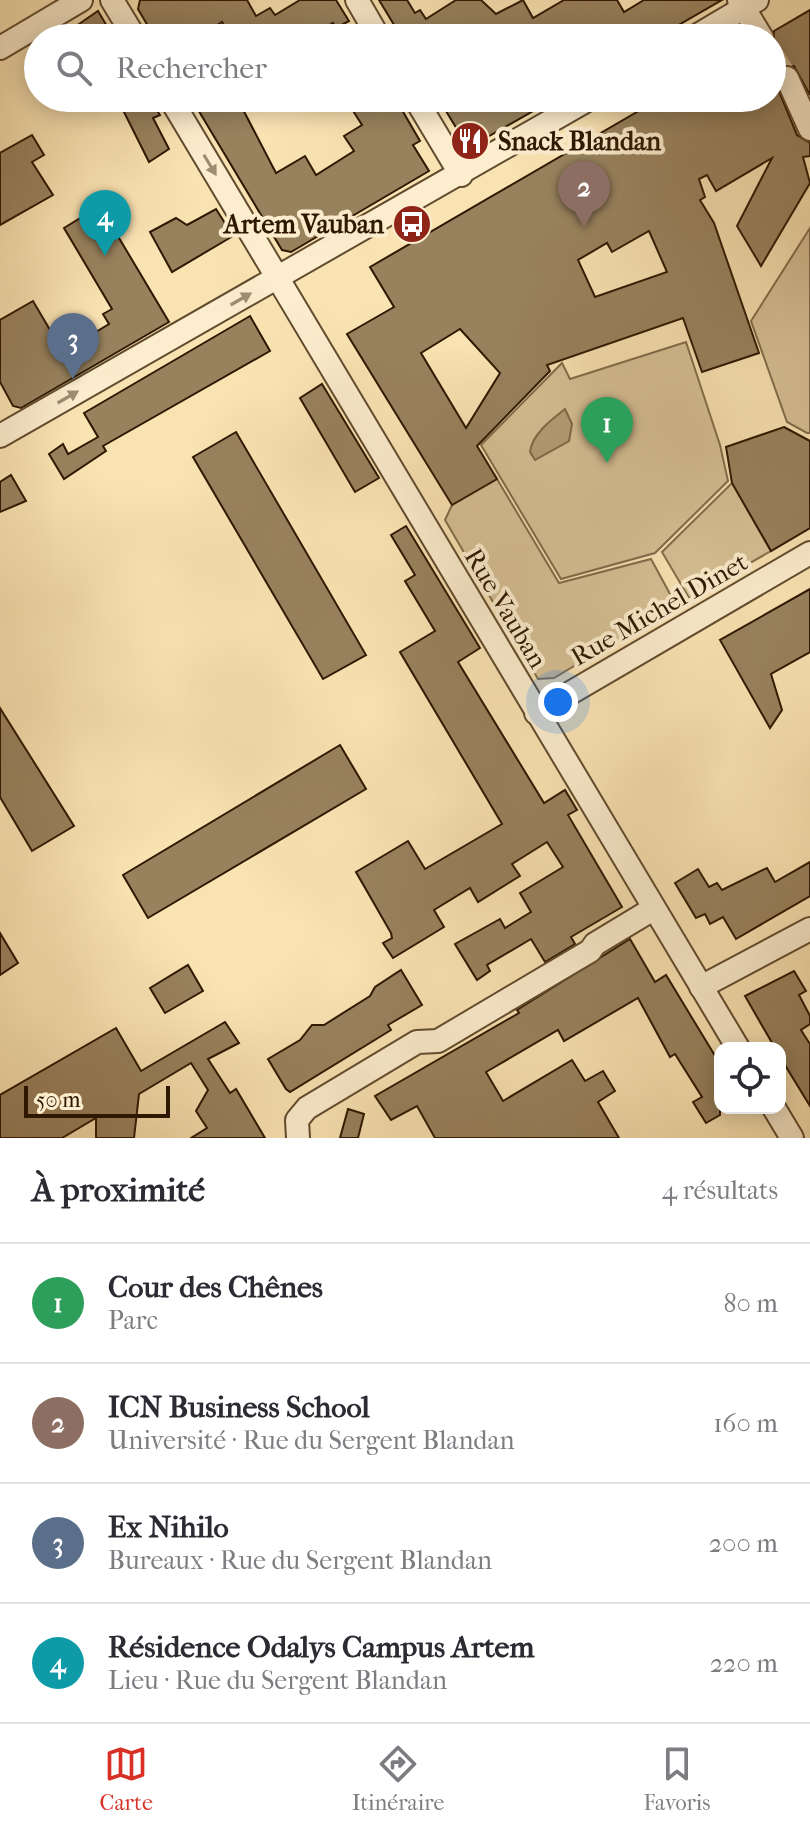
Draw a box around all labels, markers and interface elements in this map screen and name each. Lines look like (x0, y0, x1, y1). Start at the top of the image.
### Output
search box (24, 24, 786, 112)
icon: search (52, 46, 96, 90)
text: Rechercher (116, 51, 267, 86)
restaurant icon: Snack Blandan (449, 120, 491, 162)
place label: Snack Blandan (498, 126, 662, 157)
one-way arrow (203, 154, 217, 176)
pin: 2 (558, 161, 610, 227)
pin: 4 (79, 190, 131, 256)
bus stop icon: Artem Vauban (391, 203, 433, 245)
place label: Artem Vauban (222, 209, 385, 240)
one-way arrow (230, 292, 252, 306)
pin: 3 (47, 313, 99, 379)
one-way arrow (57, 391, 79, 405)
pin: 1 (581, 397, 633, 463)
street label: Rue Vauban (458, 543, 553, 674)
street label: Rue Michel Dinet (565, 546, 754, 673)
your location (538, 682, 578, 722)
map controls (714, 1042, 786, 1114)
button: locate (714, 1042, 786, 1114)
scale bar (24, 1082, 170, 1118)
text: 50 m (36, 1087, 81, 1113)
text: À proximité (32, 1170, 205, 1210)
text: 4 résultats (662, 1175, 778, 1206)
text: Cour des Chênes (108, 1270, 323, 1305)
text: 1 (53, 1288, 63, 1319)
text: 80 m (723, 1288, 778, 1319)
text: Parc (108, 1305, 158, 1336)
text: ICN Business School (108, 1390, 370, 1425)
text: 2 (51, 1408, 65, 1439)
text: 160 m (713, 1408, 778, 1439)
text: Université · Rue du Sergent Blandan (108, 1425, 515, 1456)
text: Ex Nihilo (108, 1510, 229, 1545)
text: 3 (53, 1528, 63, 1559)
text: 200 m (709, 1528, 778, 1559)
text: Bureaux · Rue du Sergent Blandan (108, 1545, 492, 1576)
text: Résidence Odalys Campus Artem (108, 1630, 534, 1665)
text: 4 (50, 1648, 66, 1679)
text: 220 m (710, 1648, 778, 1679)
text: Lieu · Rue du Sergent Blandan (108, 1665, 447, 1696)
tab: Carte (100, 1742, 153, 1816)
tab: Itinéraire (352, 1742, 444, 1816)
tab: Favoris (643, 1742, 710, 1816)

